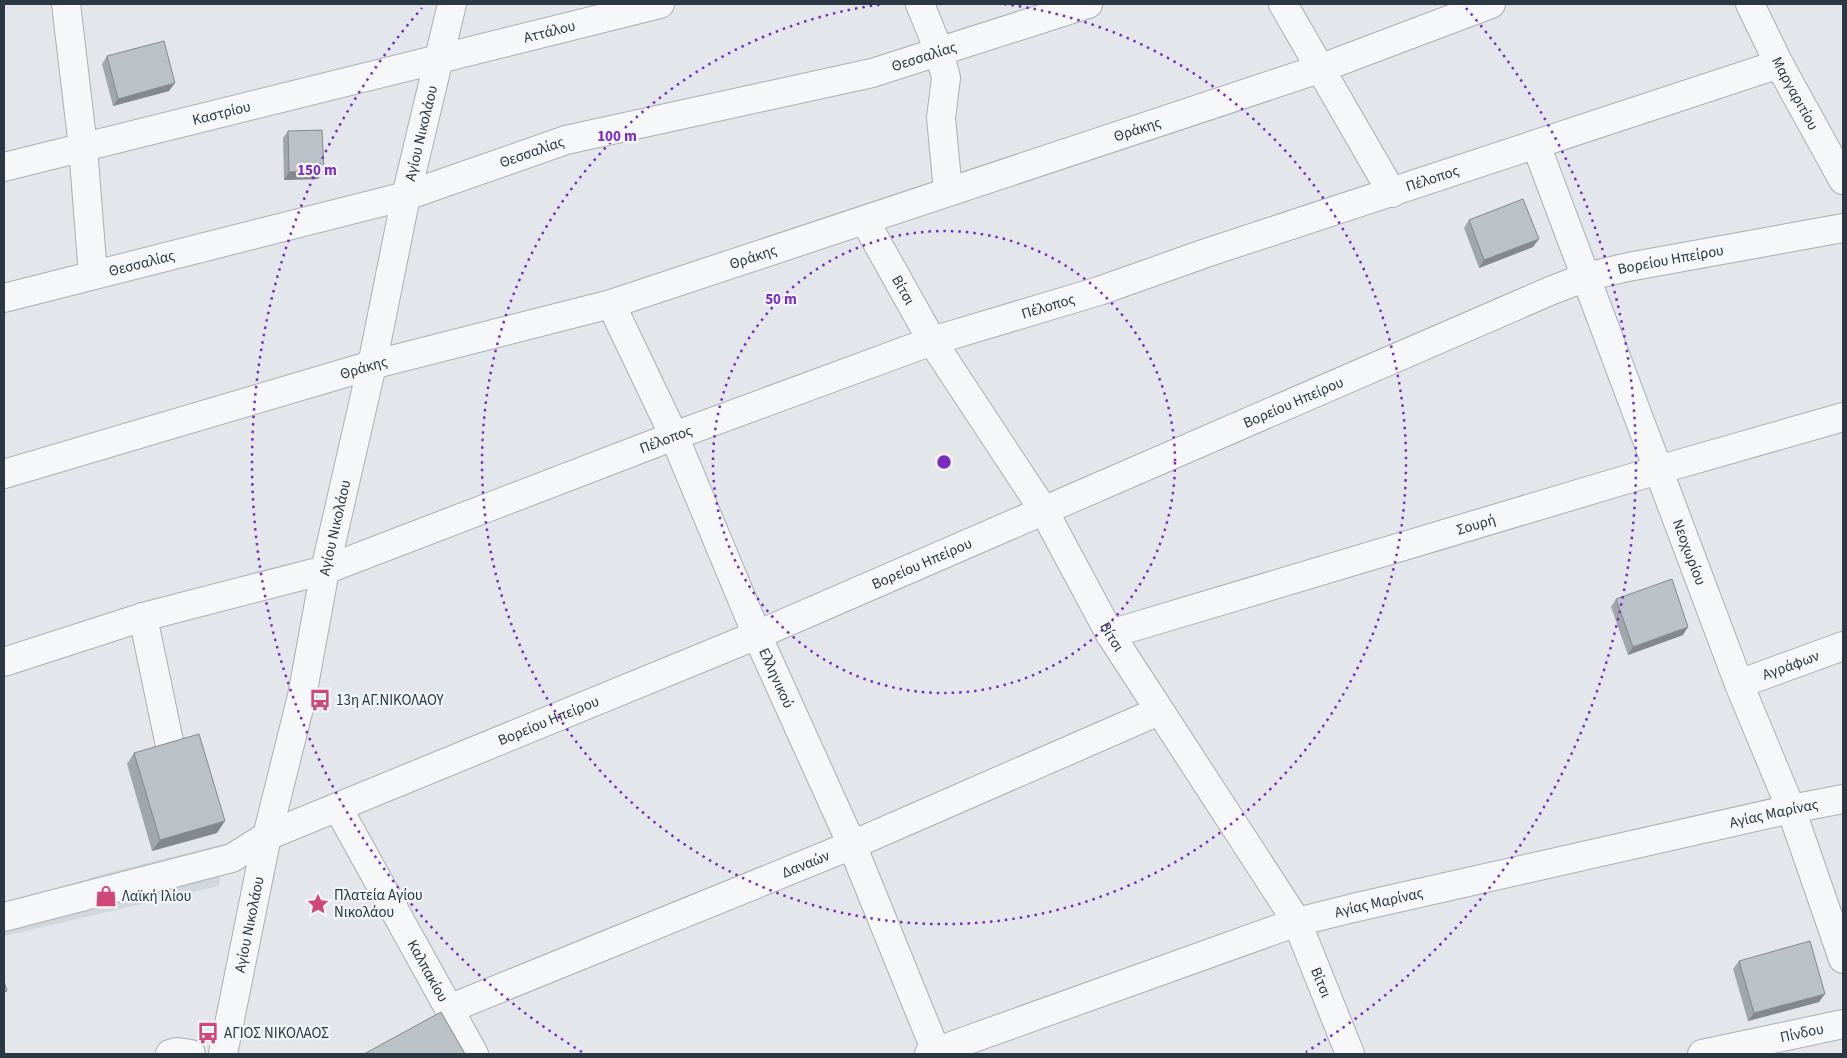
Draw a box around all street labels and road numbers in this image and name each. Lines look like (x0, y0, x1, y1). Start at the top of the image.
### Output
street label: Αττάλου (521, 15, 577, 48)
street label: Θεσσαλίας (889, 36, 960, 77)
street label: Μαργαριτίου (1766, 53, 1824, 134)
street label: Αγίου Νικολάου (399, 83, 443, 183)
street label: Καστρίου (190, 96, 253, 130)
street label: Θράκης (1111, 112, 1164, 147)
street label: Θεσσαλίας (497, 131, 567, 173)
street label: Πέλοπος (1403, 160, 1462, 197)
street label: Θράκης (727, 239, 780, 275)
street label: Βορείου Ηπείρου (1615, 239, 1725, 280)
street label: Θεσσαλίας (106, 245, 177, 282)
street label: Βίτσι (887, 271, 920, 309)
street label: Πέλοπος (1019, 288, 1078, 324)
street label: Θράκης (337, 351, 390, 384)
street label: Βορείου Ηπείρου (1240, 371, 1347, 433)
street label: Πέλοπος (636, 420, 695, 459)
street label: Αγίου Νικολάου (314, 478, 356, 578)
street label: Σουρή (1454, 509, 1498, 540)
street label: Νεοχωρίου (1667, 516, 1711, 588)
street label: Βορείου Ηπείρου (868, 533, 975, 595)
street label: Βίτσι (1095, 618, 1129, 656)
street label: Ελληνικού (754, 644, 799, 711)
street label: Αγράφων (1759, 645, 1822, 685)
street label: Βορείου Ηπείρου (495, 690, 602, 751)
street label: Αγίας Μαρίνας (1727, 793, 1820, 833)
street label: Δαναών (778, 845, 833, 883)
street label: Αγίου Νικολάου (229, 875, 269, 975)
street label: Αγίας Μαρίνας (1332, 882, 1426, 923)
street label: Καλπακίου (402, 936, 454, 1006)
street label: Βίτσι (1306, 964, 1337, 1001)
street label: Πίνδου (1778, 1018, 1826, 1048)

